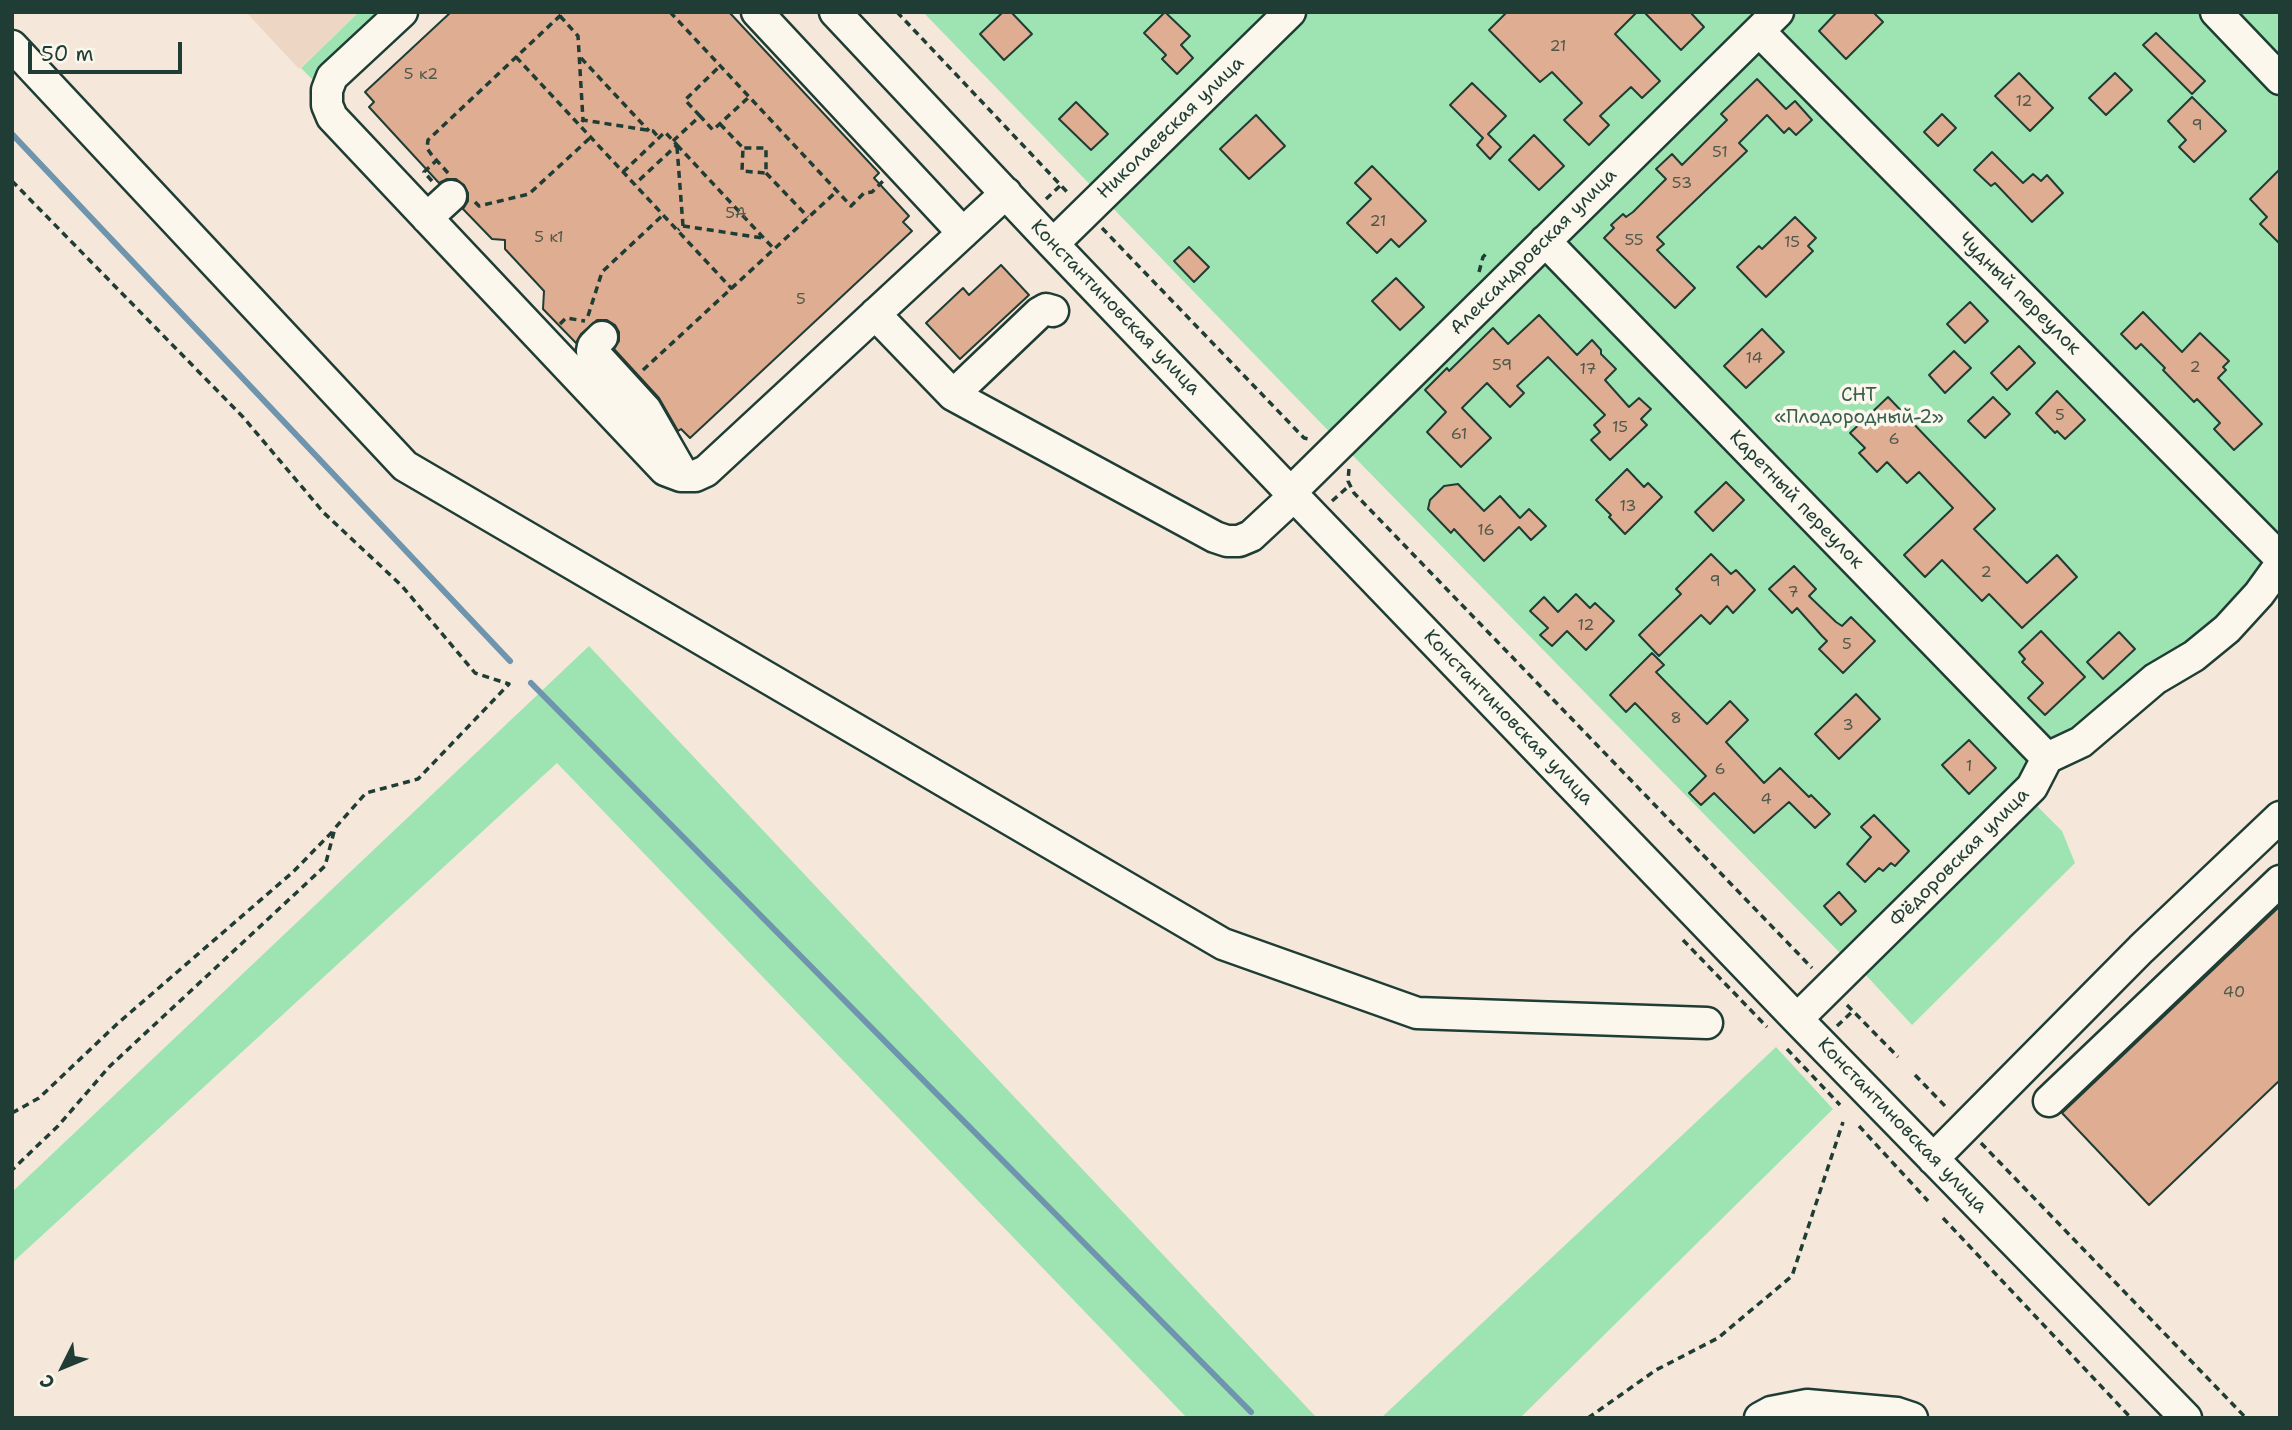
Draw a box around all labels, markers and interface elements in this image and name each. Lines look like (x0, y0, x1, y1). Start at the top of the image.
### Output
scale bar (32, 28, 186, 72)
house number: 21 (1549, 37, 1567, 57)
text: 50 m (41, 40, 94, 68)
street label: Николаевская улица (1093, 52, 1249, 204)
house number: 5 к2 (404, 65, 438, 85)
house number: 12 (2015, 92, 2033, 112)
house number: 9 (2191, 116, 2203, 136)
house number: 51 (1712, 143, 1728, 163)
street label: Александровская улица (1446, 164, 1622, 340)
house number: 53 (1672, 174, 1692, 194)
house number: 5А (725, 204, 747, 224)
house number: 21 (1369, 212, 1387, 232)
street label: Константиновская улица (1025, 216, 1205, 400)
house number: 5 к1 (534, 228, 564, 248)
street label: Чудный переулок (1953, 228, 2085, 360)
house number: 55 (1624, 231, 1644, 251)
house number: 15 (1784, 233, 1800, 253)
house number: 5 (796, 290, 806, 310)
house number: 14 (1745, 349, 1763, 369)
house number: 59 (1492, 356, 1512, 376)
house number: 2 (2189, 358, 2201, 378)
house number: 17 (1579, 360, 1597, 380)
park label: СНТ «Плодородный-2» (1774, 385, 1944, 429)
house number: 5 (2055, 406, 2065, 426)
house number: 15 (1612, 418, 1628, 438)
house number: 61 (1451, 425, 1467, 445)
street label: Каретный переулок (1724, 426, 1868, 574)
house number: 6 (1888, 430, 1900, 450)
house number: 13 (1619, 497, 1637, 517)
house number: 16 (1477, 521, 1495, 541)
house number: 2 (1980, 563, 1992, 583)
house number: 9 (1709, 572, 1721, 592)
house number: 7 (1787, 583, 1799, 603)
house number: 12 (1577, 616, 1595, 636)
street label: Константиновская улица (1418, 626, 1598, 810)
house number: 5 (1842, 635, 1852, 655)
house number: 8 (1670, 709, 1682, 729)
house number: 3 (1842, 716, 1854, 736)
house number: 1 (1966, 757, 1972, 777)
house number: 6 (1714, 760, 1726, 780)
street label: Фёдоровская улица (1886, 784, 2034, 932)
house number: 4 (1760, 790, 1772, 810)
house number: 40 (2223, 983, 2245, 1003)
street label: Константиновская улица (1812, 1034, 1992, 1218)
north arrow (28, 1332, 98, 1402)
text: С (34, 1369, 60, 1394)

